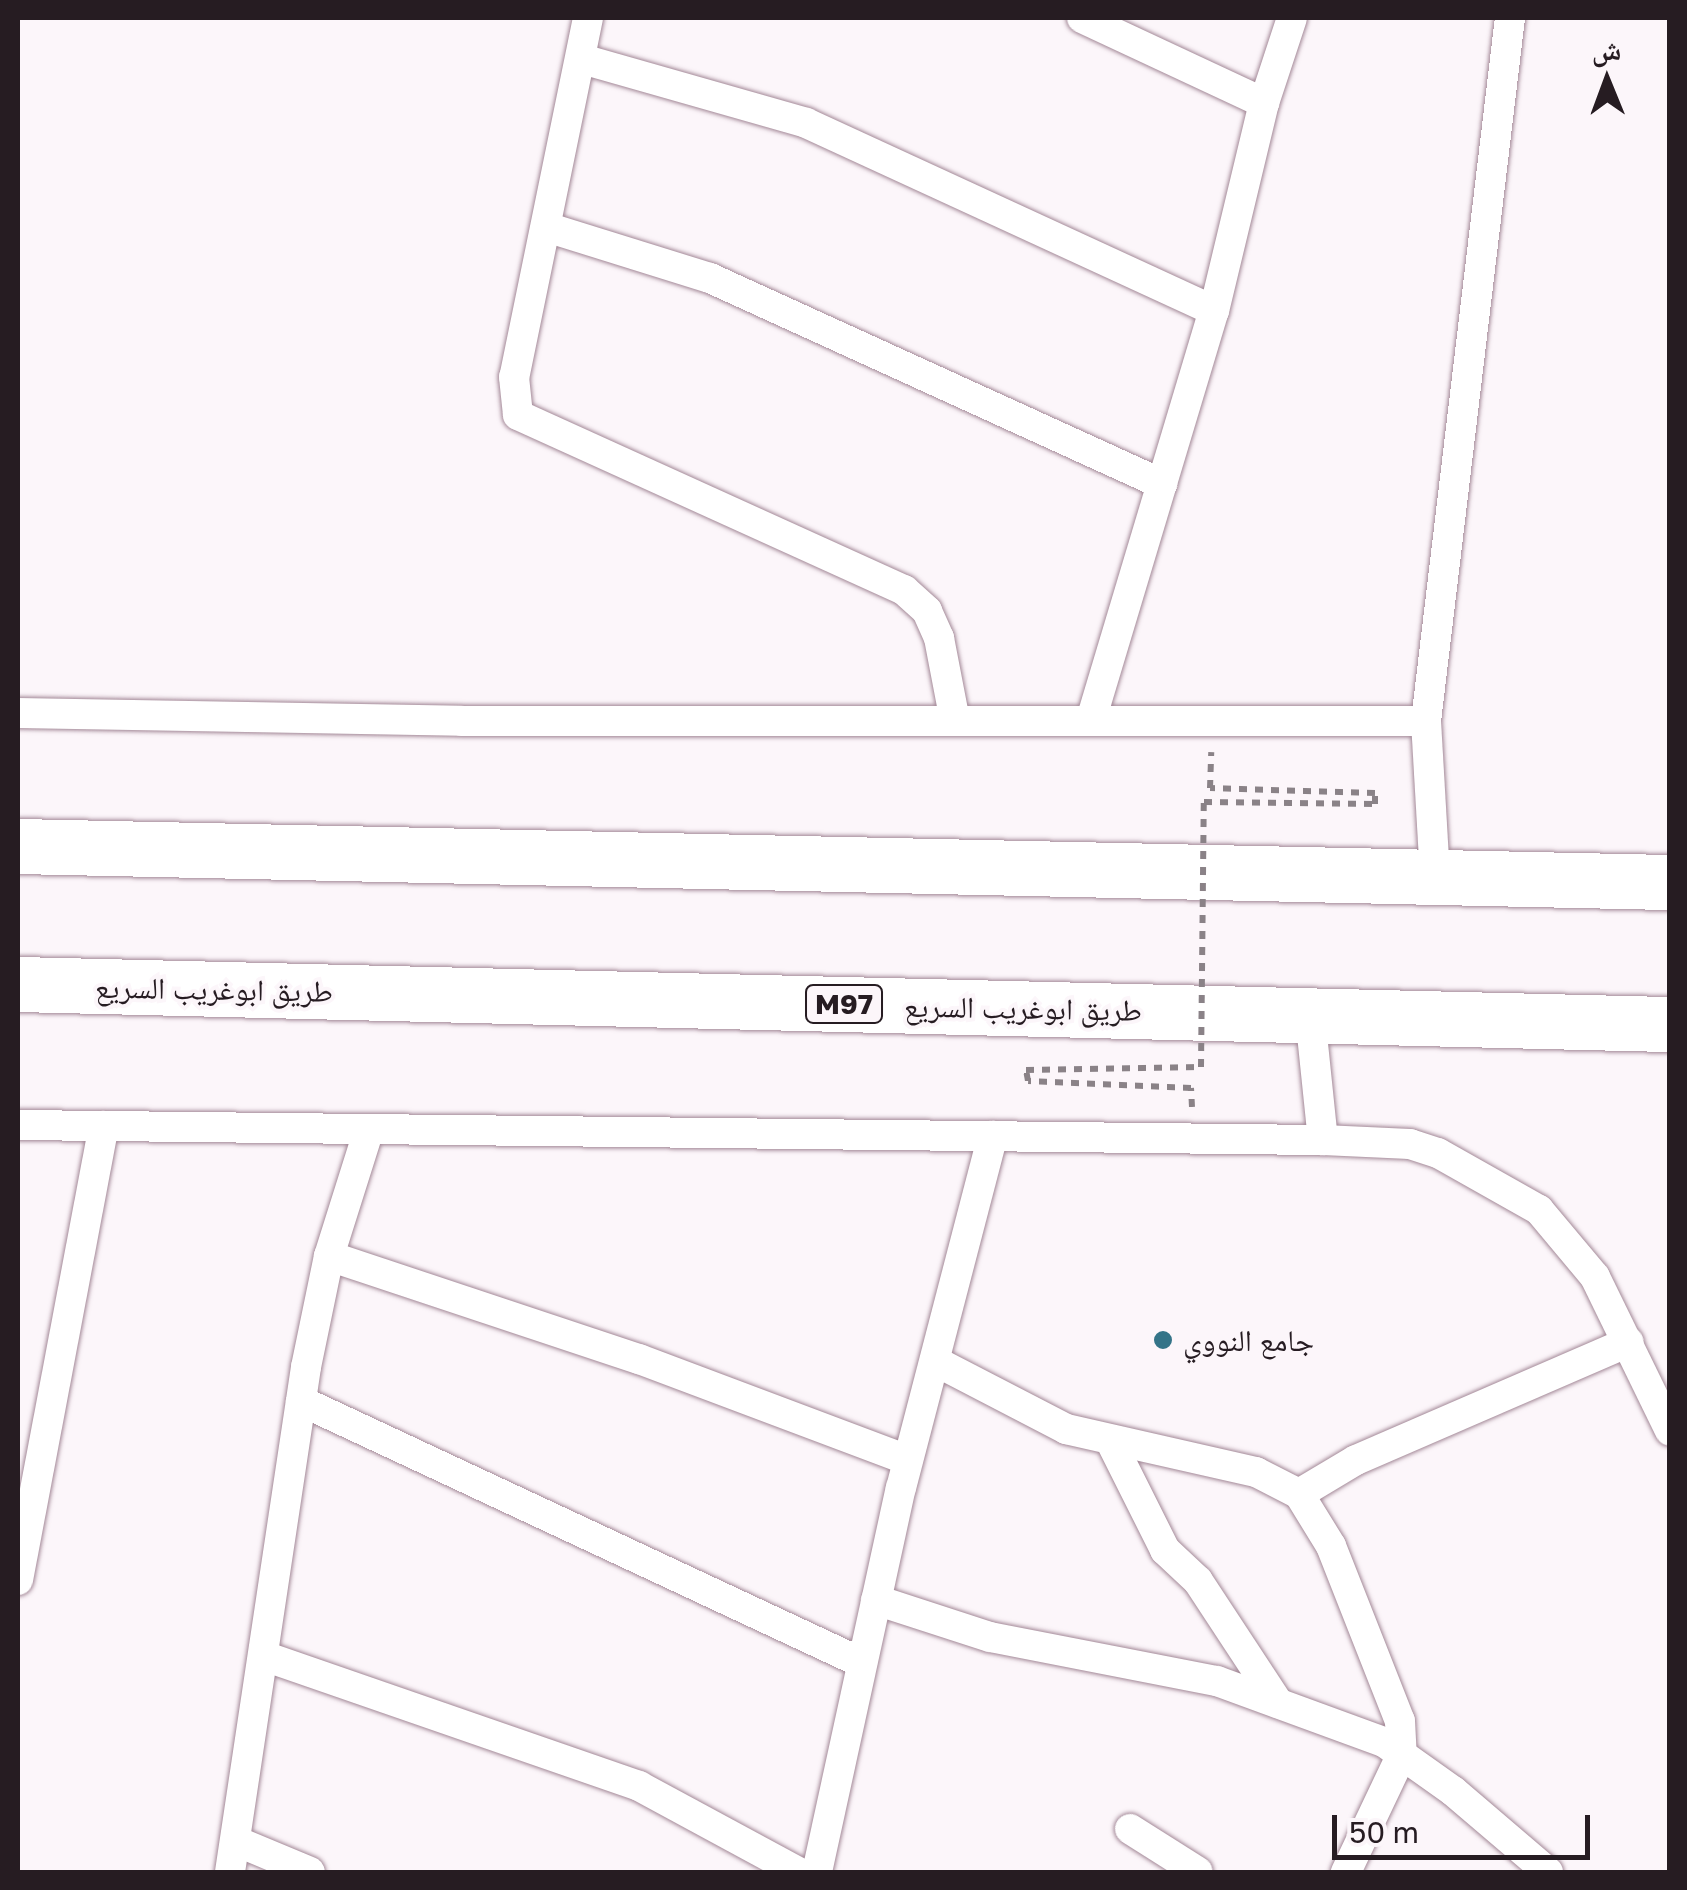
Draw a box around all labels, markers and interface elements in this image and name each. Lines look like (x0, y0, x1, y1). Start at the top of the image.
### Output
north arrow (1557, 30, 1657, 130)
text: ش (1591, 33, 1622, 66)
street label: طريق ابوغريب السريع (95, 969, 333, 1009)
road number: M97 (804, 981, 884, 1027)
street label: طريق ابوغريب السريع (904, 988, 1142, 1028)
place label: جامع النووي (1183, 1322, 1314, 1358)
marker: جامع النووي (1152, 1329, 1174, 1351)
scale bar (1337, 1795, 1594, 1857)
text: 50 m (1349, 1814, 1419, 1850)

